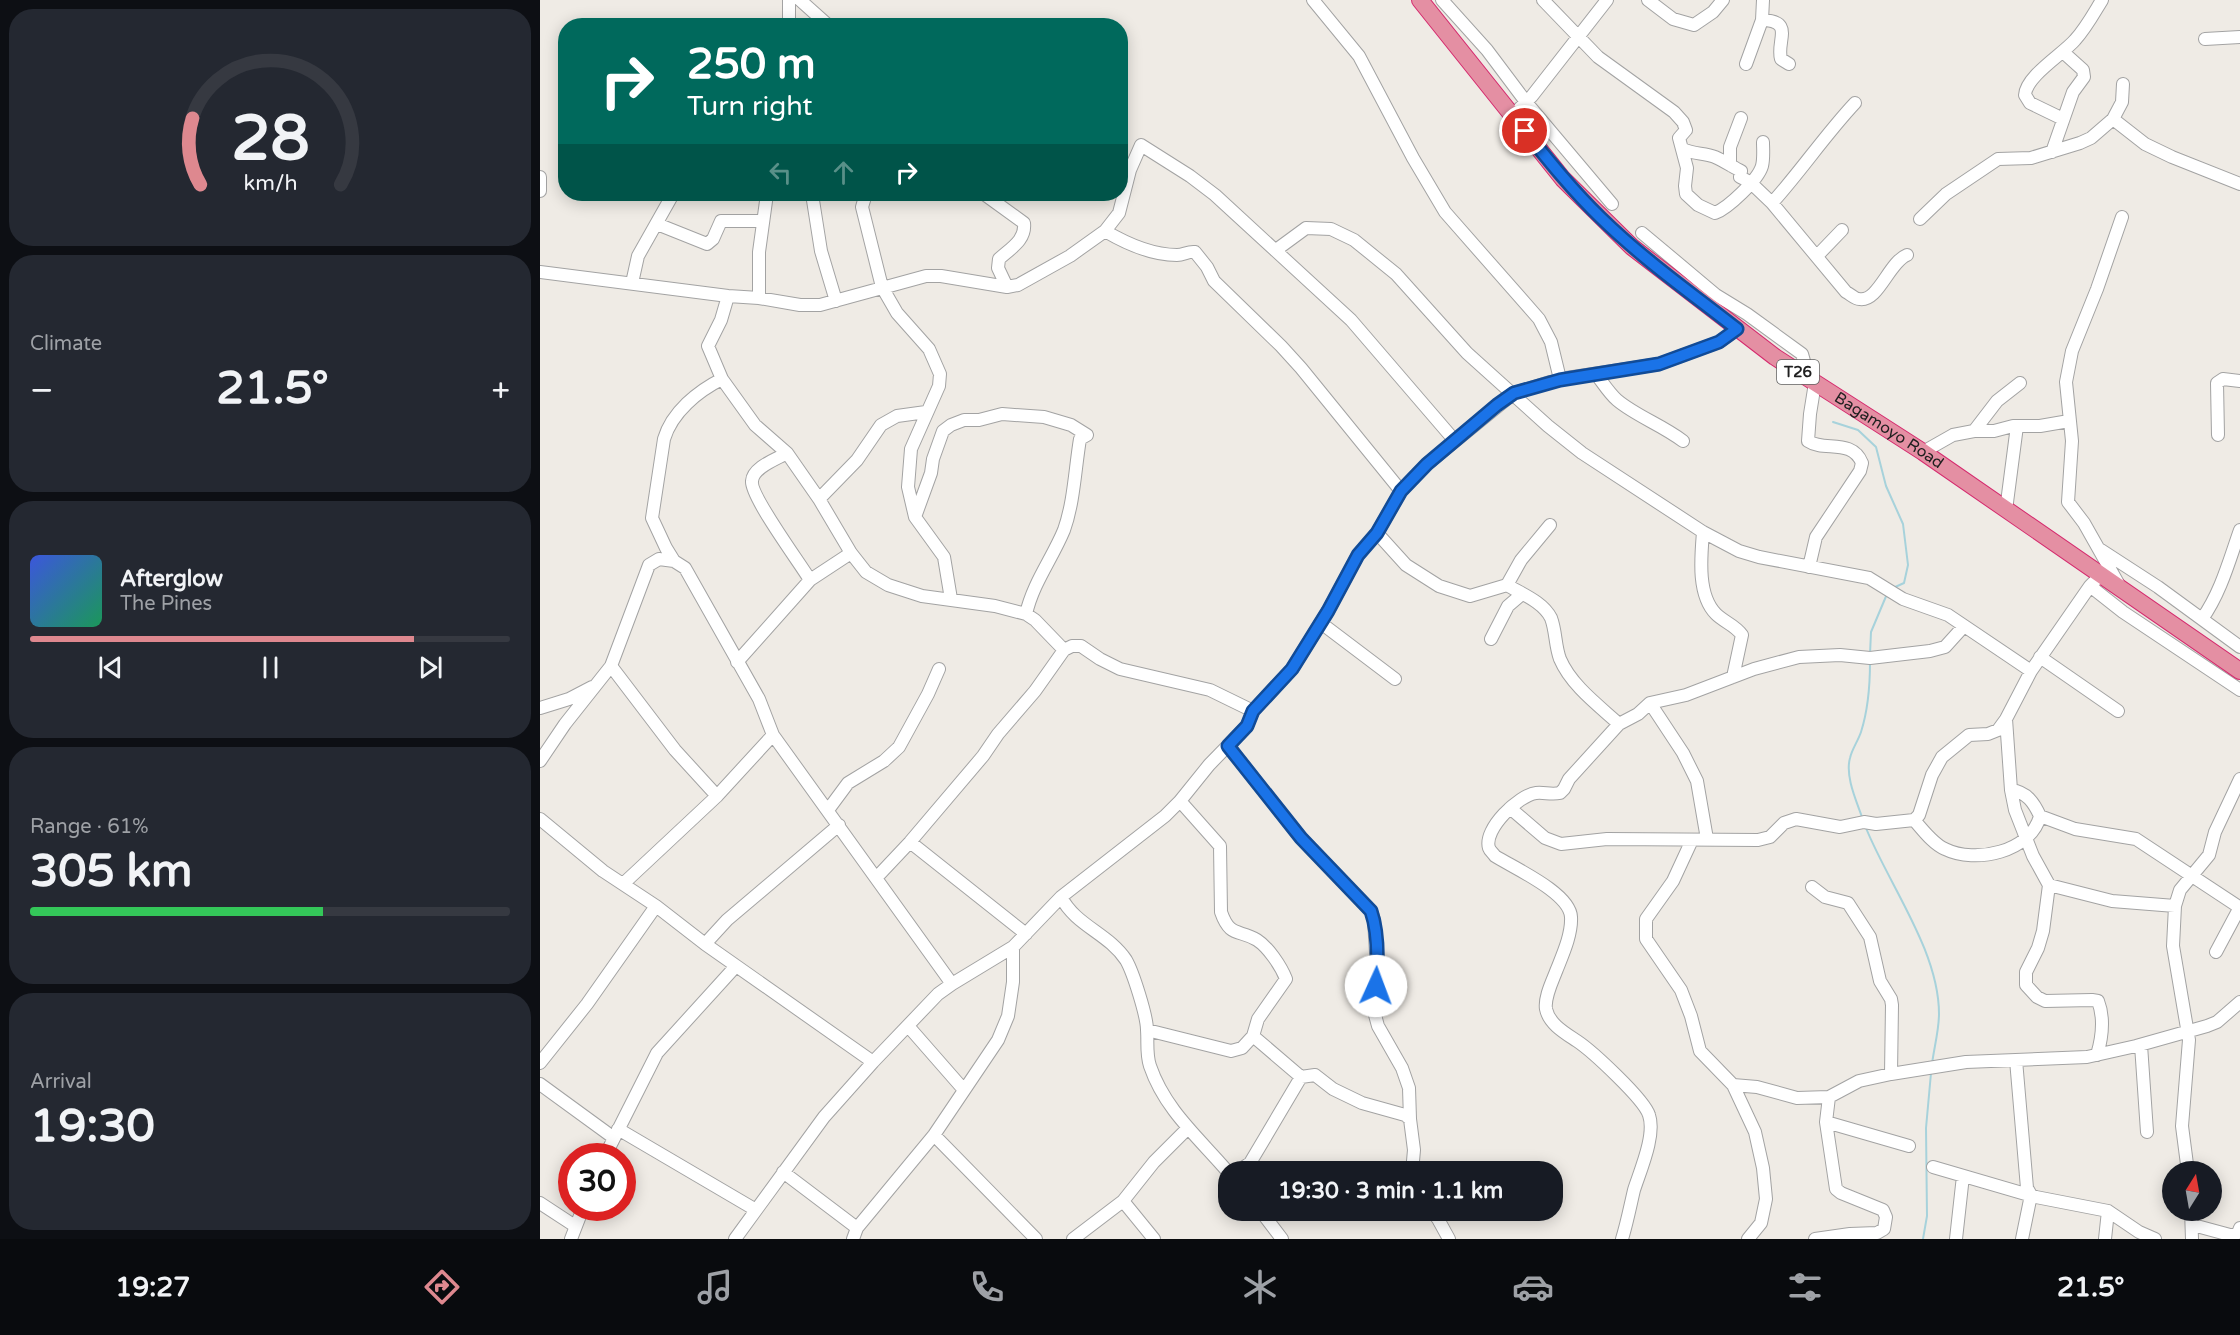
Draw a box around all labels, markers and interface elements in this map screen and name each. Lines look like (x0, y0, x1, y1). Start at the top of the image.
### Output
text: 250 m (687, 39, 816, 90)
icon: right (588, 42, 666, 120)
text: Turn right (687, 90, 813, 123)
text: 28 (231, 102, 309, 177)
pin (1499, 105, 1550, 156)
icon: arrive (1508, 114, 1541, 147)
icon: left (764, 156, 797, 189)
icon: ahead (827, 156, 860, 189)
icon: right (890, 156, 923, 189)
text: km/h (243, 170, 297, 196)
text: Climate (30, 332, 102, 356)
road number: T26 (1777, 360, 1819, 384)
text: 21.5° (216, 362, 329, 416)
text: − (30, 371, 54, 410)
text: + (491, 371, 510, 410)
street label: Bagamoyo Road (1831, 388, 1947, 473)
text: Afterglow (120, 566, 223, 592)
text: The Pines (120, 592, 212, 616)
icon: previous (94, 651, 127, 684)
icon: pause (254, 651, 287, 684)
icon: next (414, 651, 447, 684)
text: Range · 61% (30, 815, 149, 839)
text: 305 km (30, 845, 192, 899)
position arrow (1344, 954, 1408, 1018)
text: Arrival (30, 1070, 92, 1094)
text: 19:30 (30, 1100, 155, 1154)
speed limit sign: 30 (558, 1143, 636, 1221)
north arrow (2162, 1161, 2222, 1221)
map controls (2162, 1161, 2222, 1221)
text: 19:30 · 3 min · 1.1 km (1278, 1178, 1503, 1204)
icon: directions (421, 1266, 463, 1308)
icon: music (694, 1266, 736, 1308)
icon: phone (966, 1266, 1008, 1308)
icon: climate (1239, 1266, 1281, 1308)
icon: car (1512, 1266, 1554, 1308)
icon: filters (1784, 1266, 1826, 1308)
text: 19:27 (115, 1271, 190, 1304)
text: 21.5° (2057, 1271, 2125, 1304)

